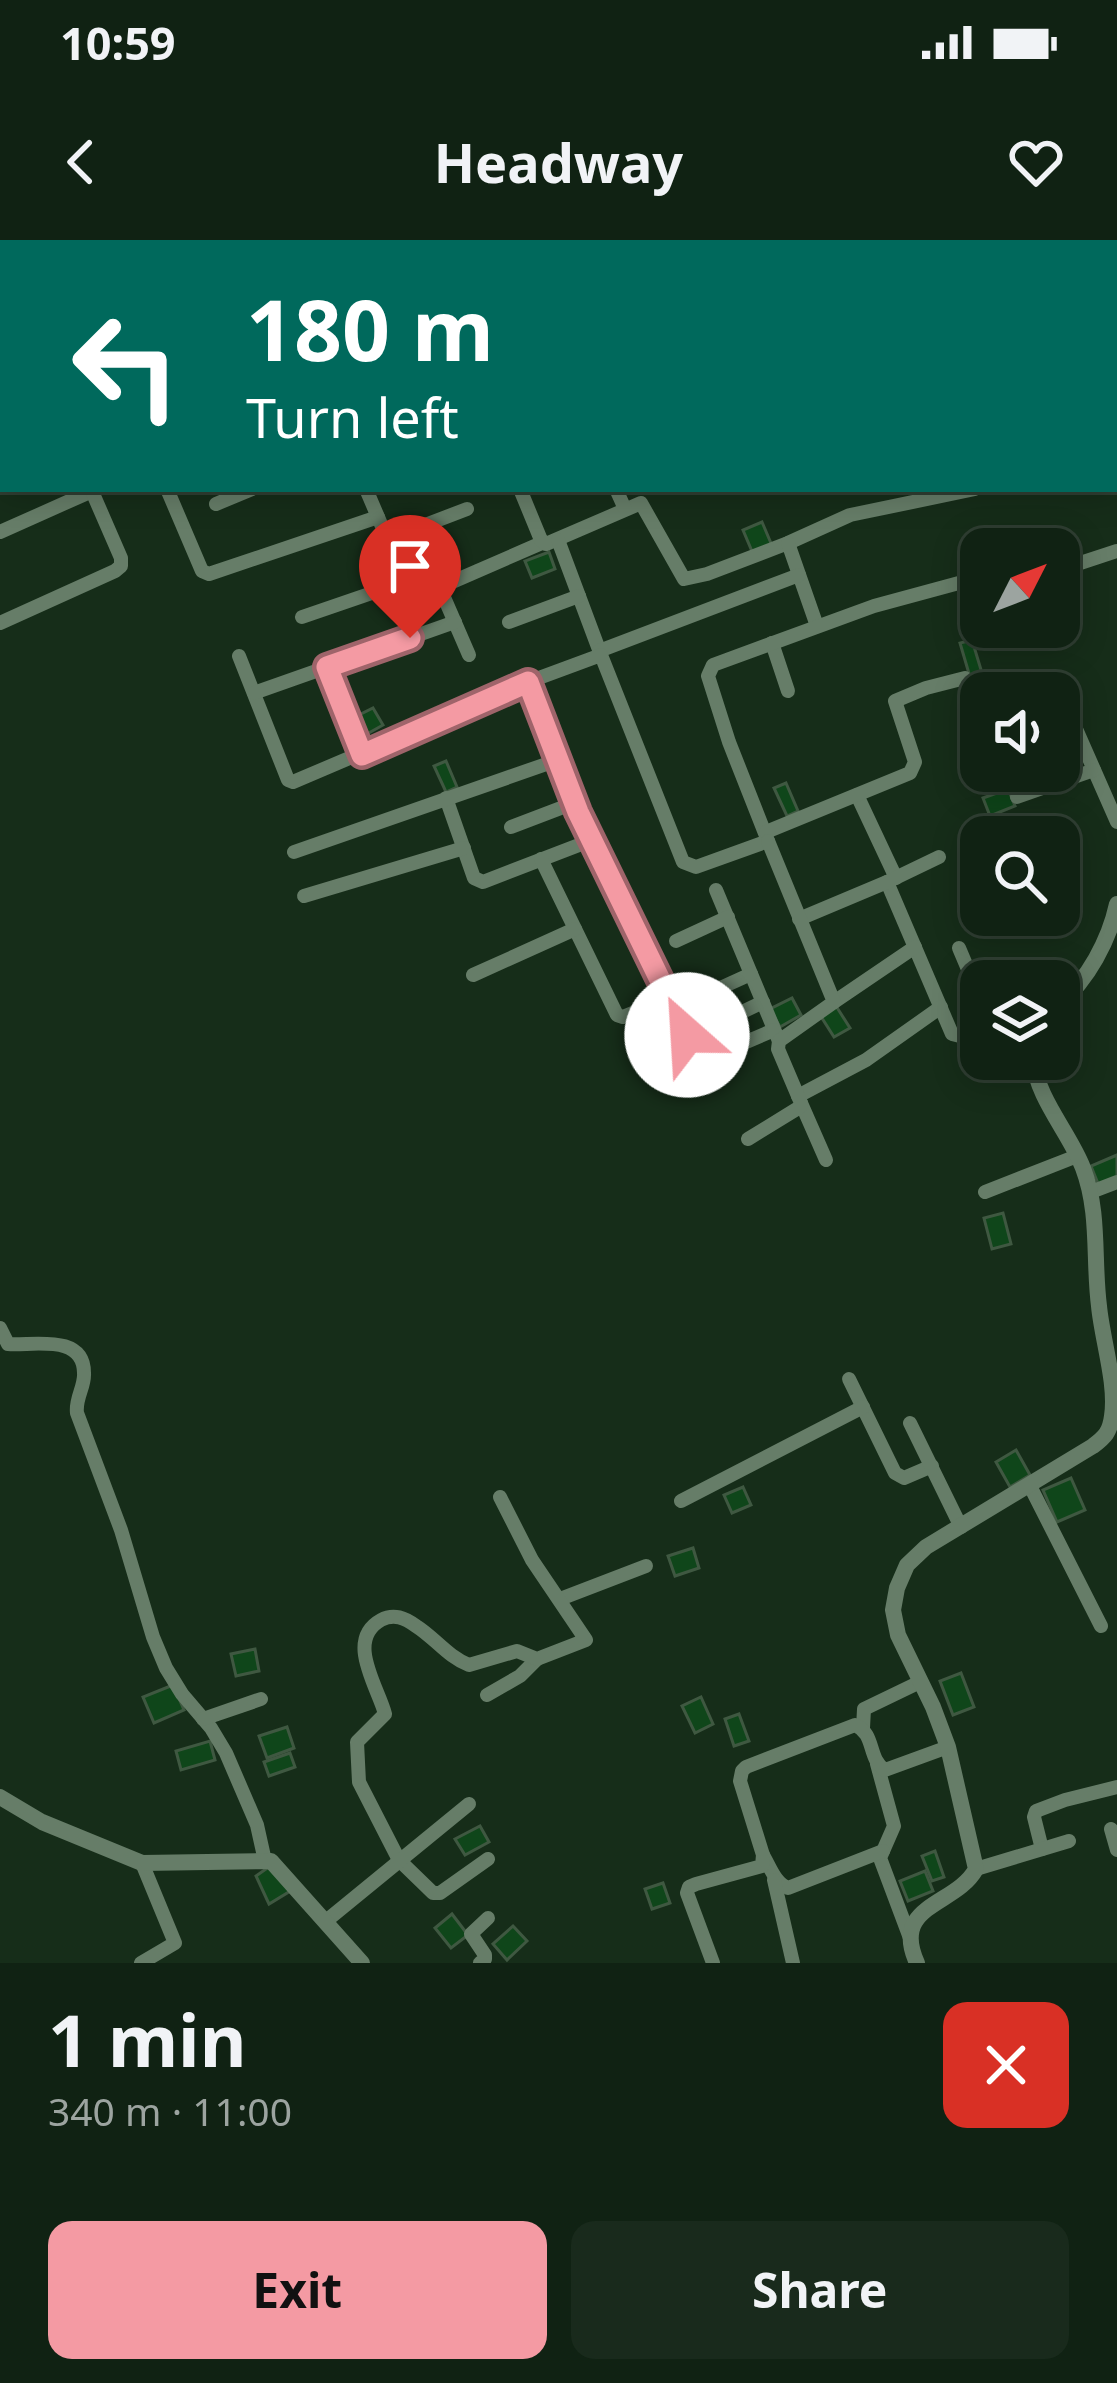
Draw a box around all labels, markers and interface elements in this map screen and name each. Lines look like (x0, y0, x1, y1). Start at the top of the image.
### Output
text: 10:59 (60, 12, 176, 73)
text: Headway (434, 125, 683, 199)
icon: back (48, 129, 114, 195)
icon: heart (1003, 129, 1069, 195)
text: 180 m (246, 271, 494, 386)
icon: left (48, 288, 204, 444)
text: Turn left (246, 380, 459, 454)
pin (359, 515, 461, 638)
north arrow (960, 528, 1080, 648)
map controls (960, 528, 1080, 1080)
icon: arrive (377, 533, 443, 599)
button: sound (960, 672, 1080, 792)
button: search (960, 816, 1080, 936)
button: layers (960, 960, 1080, 1080)
position arrow (624, 972, 750, 1098)
text: 1 min (48, 1990, 246, 2088)
button: close (943, 2002, 1069, 2128)
text: 340 m · 11:00 (48, 2084, 292, 2137)
button: Exit (48, 2221, 547, 2359)
button: Share (571, 2221, 1069, 2359)

